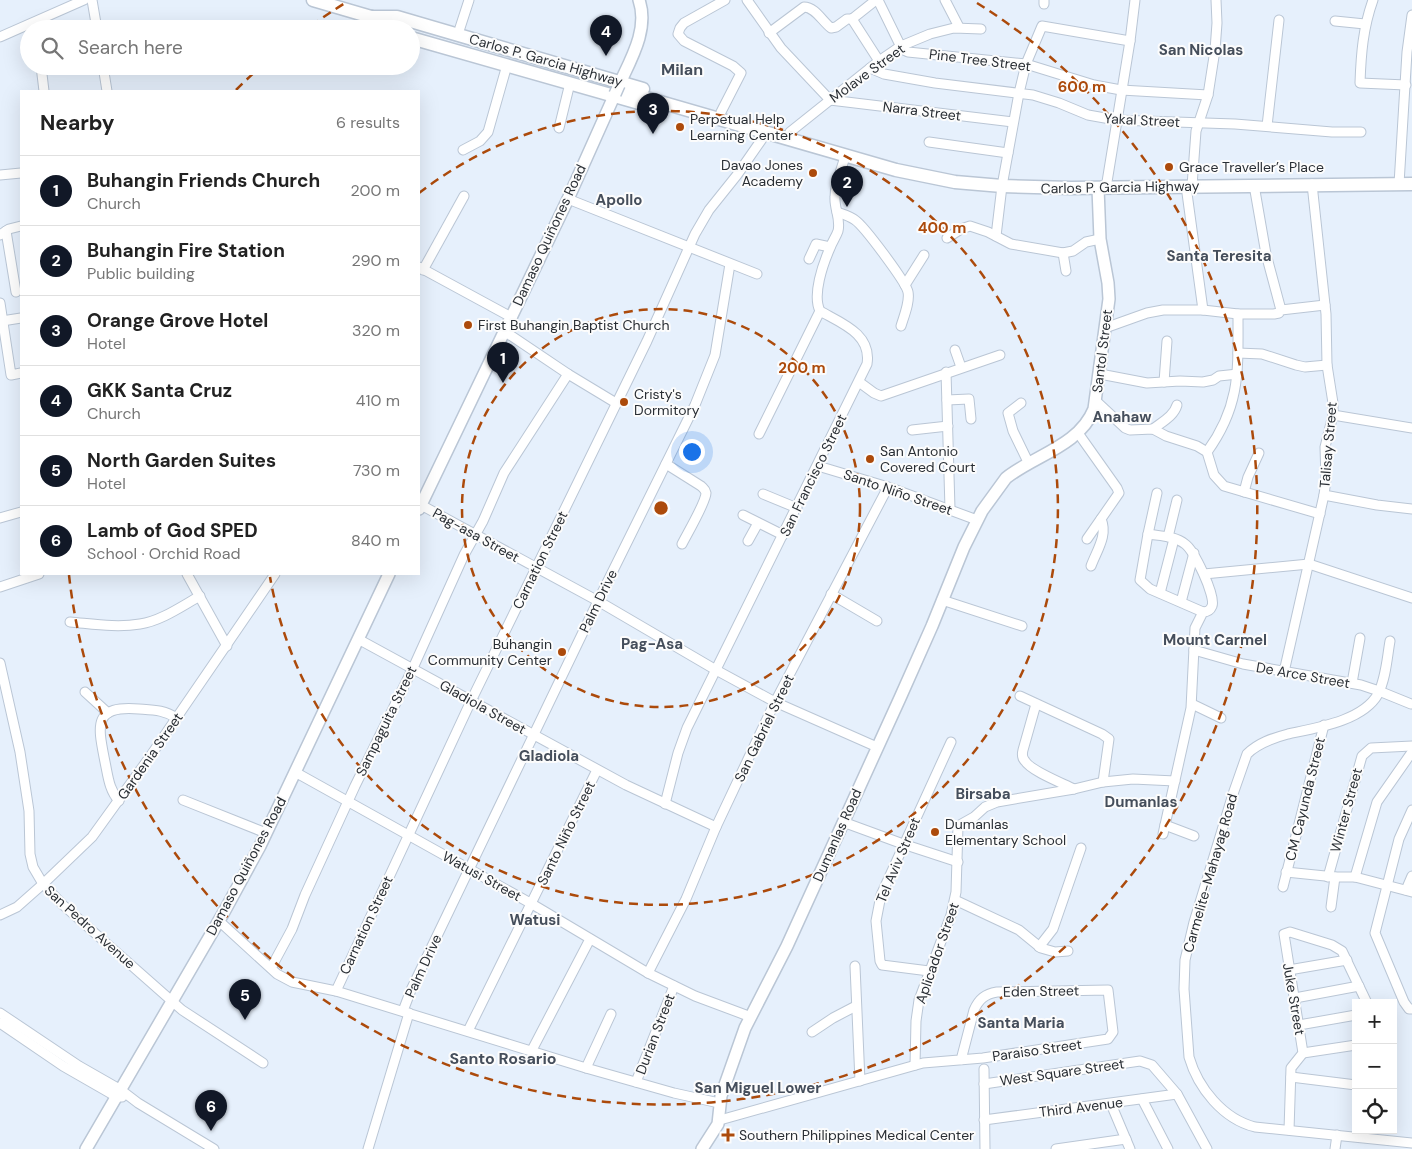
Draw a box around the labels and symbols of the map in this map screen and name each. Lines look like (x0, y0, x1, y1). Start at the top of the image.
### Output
pin: 4 (590, 15, 622, 56)
street label: Carlos P. Garcia Highway (467, 29, 625, 91)
street label: Molave Street (826, 40, 908, 106)
district label: San Nicolas (1159, 40, 1243, 60)
street label: Pine Tree Street (928, 45, 1032, 75)
district label: Milan (661, 59, 703, 80)
text: 600 m (1058, 77, 1106, 97)
pin: 3 (637, 93, 669, 134)
street label: Narra Street (882, 97, 962, 125)
street label: Yakal Street (1104, 109, 1180, 131)
place label: Perpetual Help Learning Center (690, 110, 793, 144)
marker: Perpetual Help Learning Center (674, 121, 686, 133)
place label: Davao Jones Academy (721, 156, 803, 190)
place label: Grace Traveller’s Place (1179, 158, 1324, 176)
street label: Damaso Quiñones Road (508, 161, 590, 309)
marker: Grace Traveller’s Place (1163, 161, 1175, 173)
pin: 2 (831, 166, 863, 207)
marker: Davao Jones Academy (807, 167, 819, 179)
street label: Carlos P. Garcia Highway (1040, 177, 1200, 197)
district label: Apollo (596, 190, 642, 210)
text: 400 m (918, 218, 966, 238)
district label: Santa Teresita (1167, 246, 1271, 266)
street label: Santol Street (1088, 308, 1116, 394)
place label: First Buhangin Baptist Church (478, 316, 669, 334)
marker: First Buhangin Baptist Church (462, 319, 474, 331)
pin: 1 (487, 342, 519, 383)
text: 200 m (778, 358, 826, 378)
place label: Cristy's Dormitory (634, 385, 700, 419)
marker: Cristy's Dormitory (618, 396, 630, 408)
street label: Talisay Street (1315, 401, 1341, 489)
district label: Anahaw (1093, 407, 1152, 427)
street label: San Francisco Street (776, 411, 850, 539)
your location (679, 439, 705, 465)
place label: San Antonio Covered Court (880, 442, 975, 476)
marker: San Antonio Covered Court (864, 453, 876, 465)
street label: Santo Niño Street (841, 465, 955, 519)
centre of rings (652, 499, 670, 517)
street label: Pag-asa Street (429, 504, 523, 566)
street label: Carnation Street (508, 508, 572, 612)
street label: Palm Drive (575, 567, 621, 635)
district label: Mount Carmel (1163, 630, 1267, 650)
district label: Pag-Asa (621, 634, 683, 654)
place label: Buhangin Community Center (428, 635, 552, 669)
marker: Buhangin Community Center (556, 646, 568, 658)
street label: De Arce Street (1255, 658, 1351, 692)
street label: Sampaguita Street (352, 663, 420, 779)
street label: San Gabriel Street (730, 671, 798, 785)
street label: Gladiola Street (437, 676, 529, 738)
street label: Gardenia Street (113, 709, 187, 803)
street label: CM Cayunda Street (1281, 735, 1329, 863)
district label: Gladiola (519, 746, 579, 766)
street label: Winter Street (1326, 766, 1366, 854)
street label: Santo Niño Street (533, 778, 599, 888)
district label: Birsaba (955, 784, 1011, 804)
street label: Dumanlas Road (808, 786, 866, 884)
street label: Carmelite-Mahayag Road (1179, 791, 1241, 955)
district label: Dumanlas (1105, 792, 1177, 812)
street label: Damaso Quiñones Road (202, 794, 290, 938)
street label: Tel Aviv Street (872, 814, 924, 906)
place label: Dumanlas Elementary School (945, 815, 1066, 849)
marker: Dumanlas Elementary School (929, 826, 941, 838)
street label: Watusi Street (439, 847, 525, 905)
street label: Carnation Street (335, 873, 397, 977)
street label: San Pedro Avenue (41, 881, 139, 973)
street label: Aplicador Street (911, 900, 963, 1006)
district label: Watusi (510, 910, 560, 930)
street label: Palm Drive (400, 931, 446, 1001)
street label: Juke Street (1279, 962, 1309, 1036)
pin: 5 (229, 979, 261, 1020)
street label: Eden Street (1003, 981, 1079, 1001)
street label: Durian Street (631, 991, 679, 1077)
district label: Santa Maria (977, 1013, 1065, 1033)
street label: Paraiso Street (991, 1035, 1083, 1065)
district label: Santo Rosario (449, 1048, 557, 1069)
street label: West Square Street (999, 1054, 1125, 1090)
district label: San Miguel Lower (695, 1078, 821, 1098)
pin: 6 (195, 1090, 227, 1131)
street label: Third Avenue (1038, 1093, 1124, 1121)
place label: Southern Philippines Medical Center (739, 1126, 974, 1144)
marker: Southern Philippines Medical Center (721, 1128, 735, 1142)

